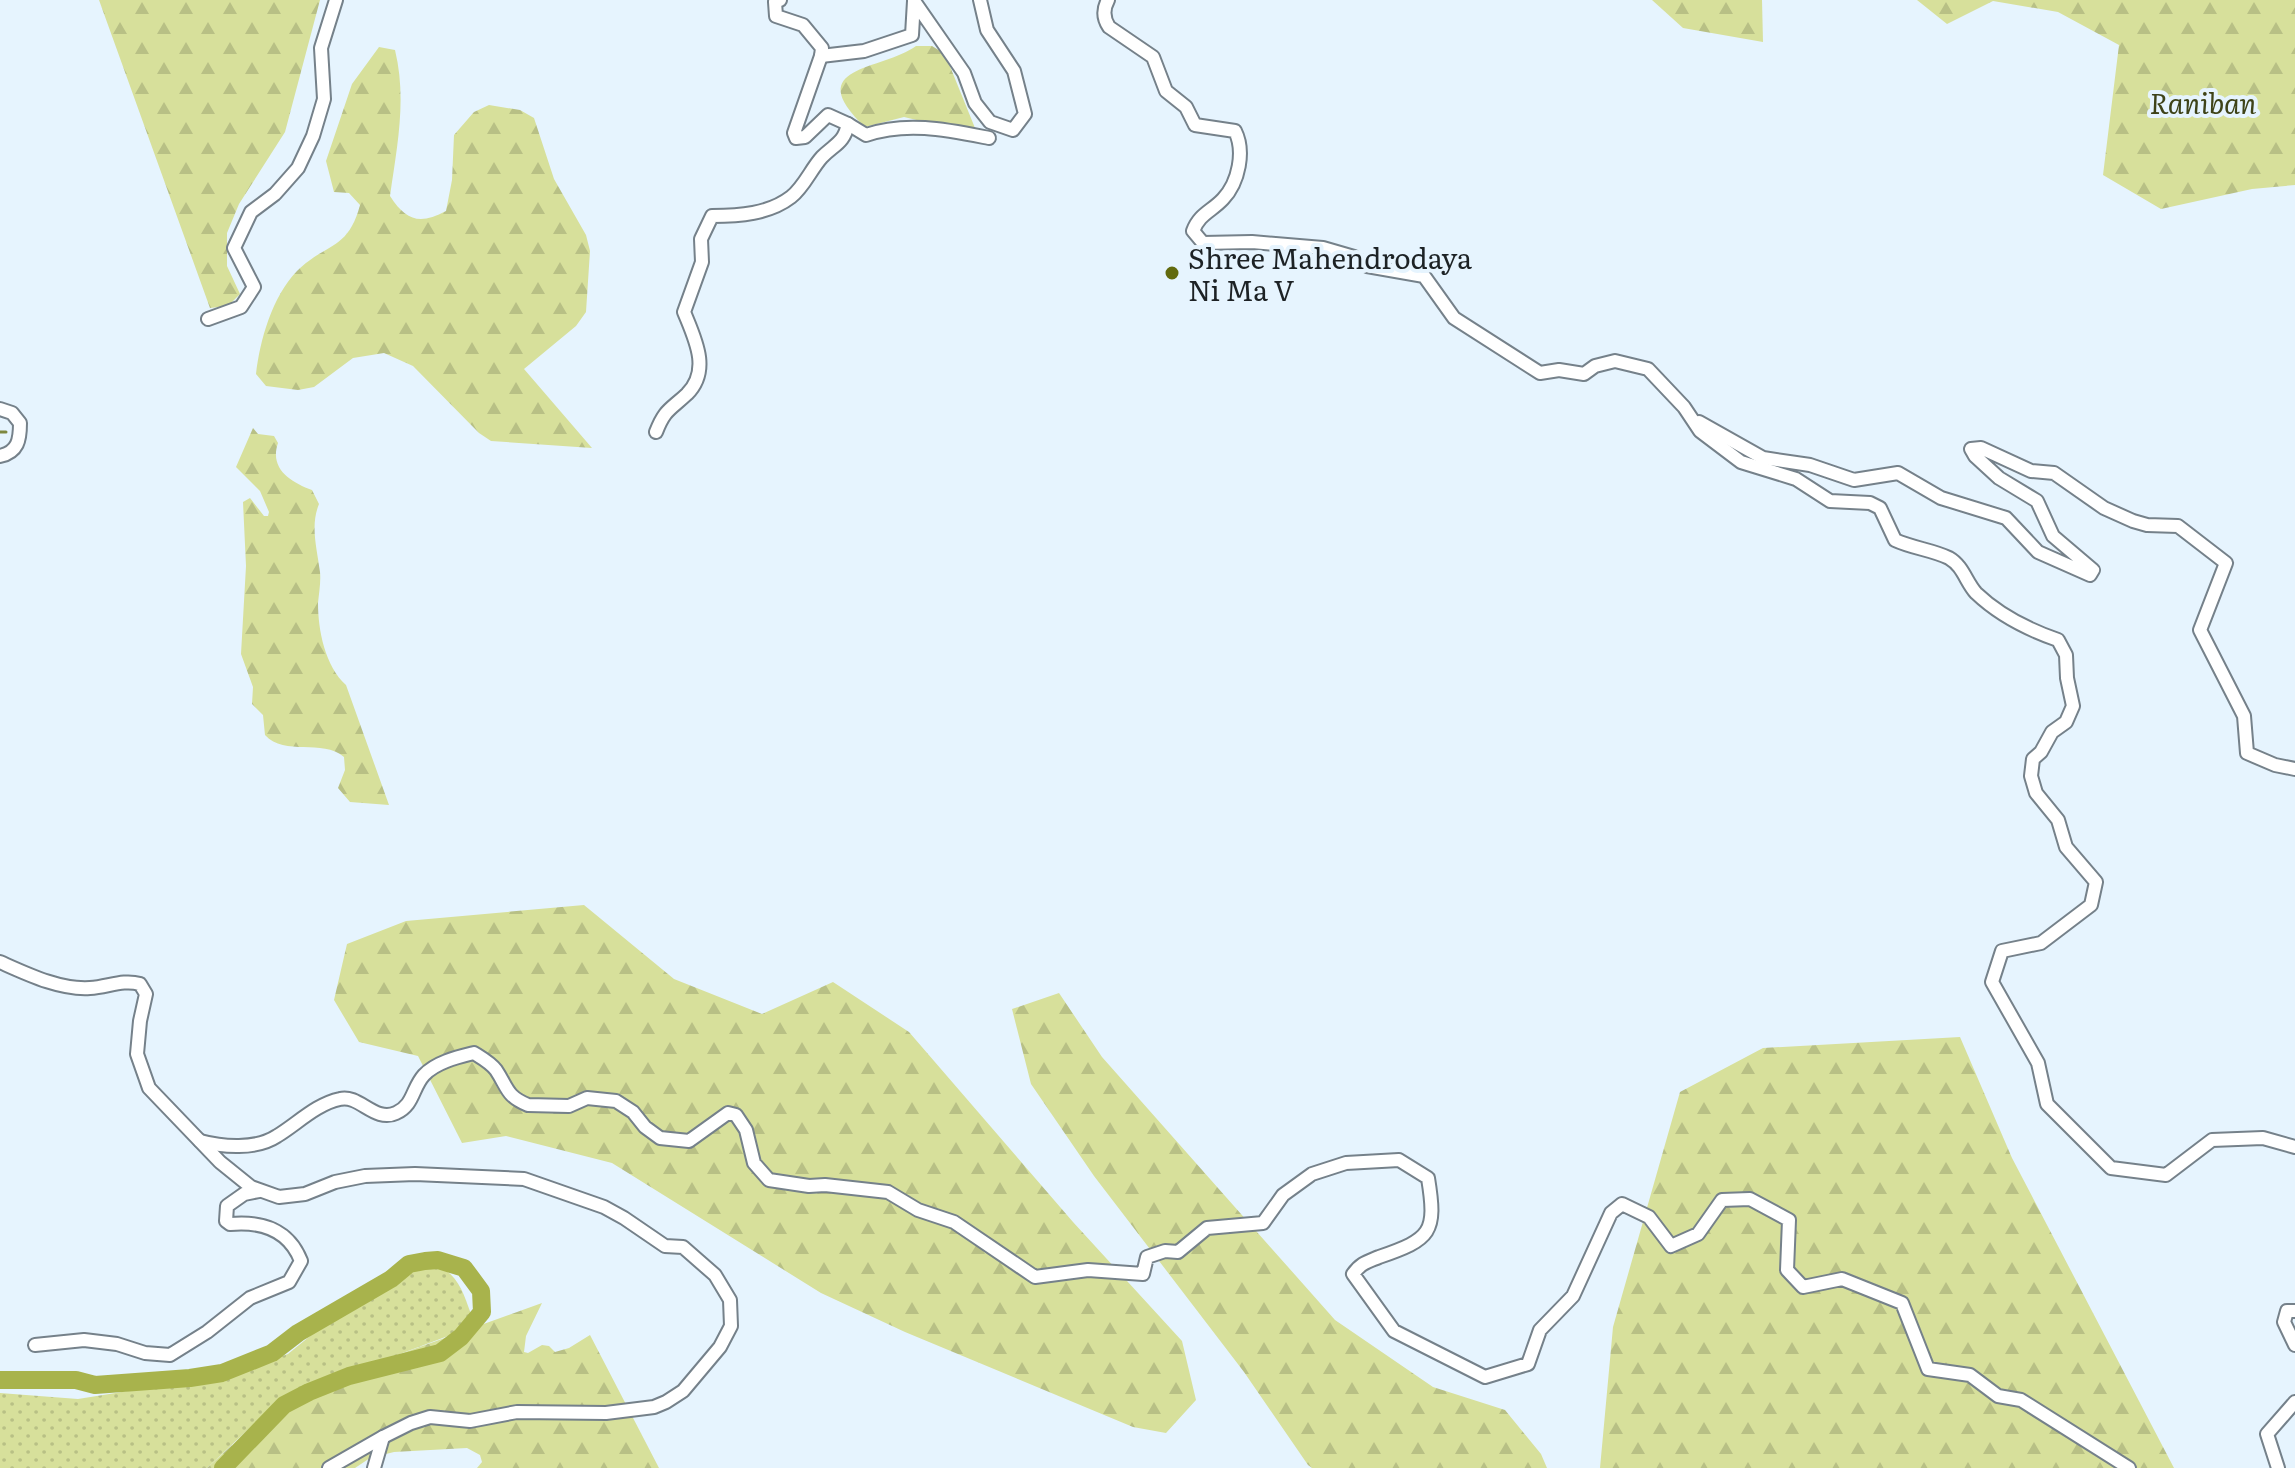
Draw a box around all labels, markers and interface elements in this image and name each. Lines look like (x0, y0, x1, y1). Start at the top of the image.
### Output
park label: Raniban (2149, 81, 2257, 123)
place label: Shree Mahendrodaya Ni Ma V (1188, 236, 1472, 310)
marker: Shree Mahendrodaya Ni Ma V (1163, 264, 1181, 282)

